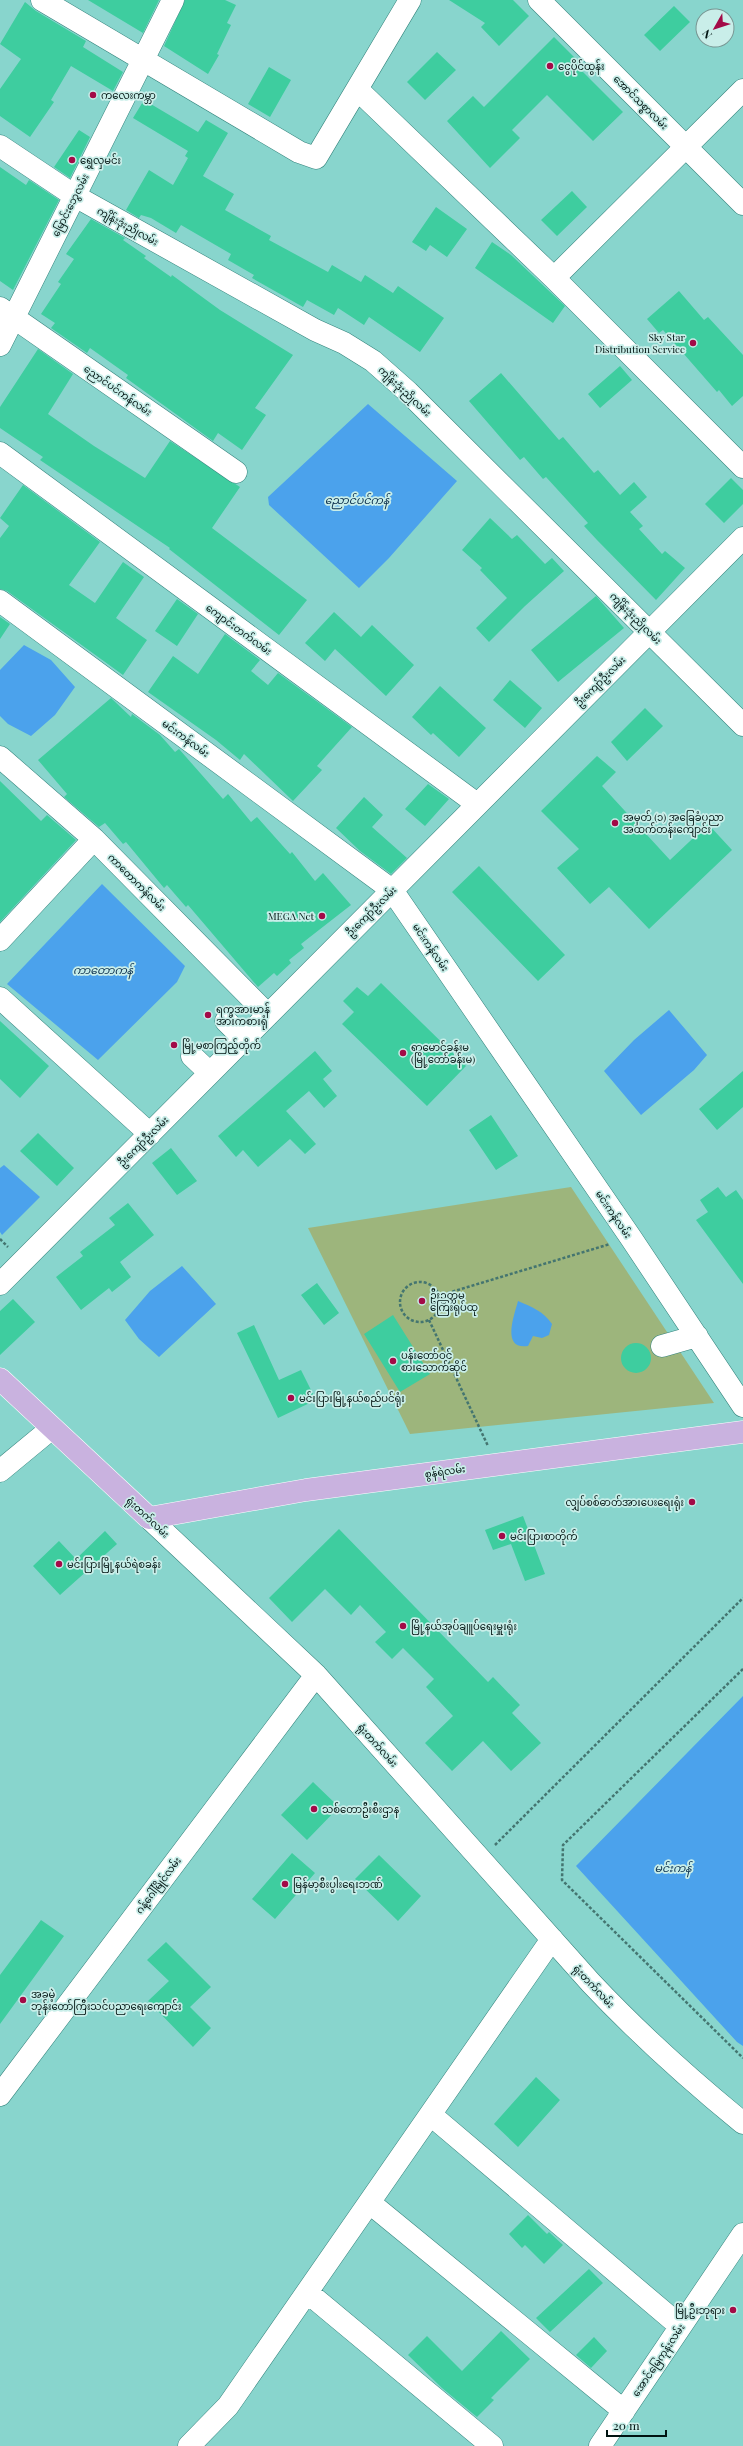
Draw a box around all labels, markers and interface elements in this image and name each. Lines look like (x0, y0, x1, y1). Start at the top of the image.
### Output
north arrow (695, 8, 735, 48)
text: N (698, 27, 715, 42)
place label: ငွေပိုင်ထွန်း (558, 59, 604, 75)
marker: ငွေပိုင်ထွန်း (545, 61, 555, 71)
street label: အောင်သစ္စာလမ်း (609, 72, 671, 134)
place label: ကလေးကမ္ဘာ (101, 88, 156, 104)
marker: ကလေးကမ္ဘာ (88, 90, 98, 100)
place label: ရွှေလှမင်း (80, 153, 121, 169)
marker: ရွှေလှမင်း (67, 155, 77, 165)
street label: မြောင်းဘွေလမ်း (48, 171, 94, 240)
street label: ကျိန်းဒုံးညိုလမ်း (94, 203, 161, 250)
place label: Sky Star Distribution Service (595, 330, 686, 356)
marker: Sky Star Distribution Service (688, 338, 698, 348)
street label: ညောင်ပင်ကန်လမ်း (80, 361, 155, 420)
street label: ကျိန်းဒုံးညိုလမ်း (374, 363, 435, 421)
water label: ညောင်ပင်ကန် (325, 492, 391, 510)
street label: ကျိန်းဒုံးညိုလမ်း (606, 589, 665, 648)
street label: ကျောင်းတက်လမ်း (202, 600, 275, 659)
street label: ဦးကျော်ဦးလမ်း (572, 653, 630, 711)
street label: မင်းကန်လမ်း (158, 716, 212, 761)
place label: အမှတ် (၁) အခြေခံပညာ အထက်တန်းကျောင်း (623, 810, 724, 838)
marker: အမှတ် (၁) အခြေခံပညာ အထက်တန်းကျောင်း (610, 818, 620, 828)
street label: ကာတောကန်လမ်း (104, 850, 169, 915)
street label: ဦးကျော်ဦးလမ်း (343, 883, 401, 941)
place label: MEGA Net (268, 909, 314, 923)
marker: MEGA Net (317, 911, 327, 921)
street label: မင်းကန်လမ်း (408, 920, 452, 975)
water label: ကာတောကန် (73, 962, 135, 980)
place label: ရက္ခအားမာန် အားကစားရုံ (216, 1002, 270, 1030)
marker: ရက္ခအားမာန် အားကစားရုံ (203, 1010, 213, 1020)
place label: မြို့မစာကြည့်တိုက် (182, 1038, 261, 1054)
marker: မြို့မစာကြည့်တိုက် (169, 1040, 179, 1050)
place label: ရာမောင်ခန်းမ (မြို့တော်ခန်းမ) (411, 1040, 475, 1068)
marker: ရာမောင်ခန်းမ (မြို့တော်ခန်းမ) (398, 1048, 408, 1058)
street label: ဦးကျော်ဦးလမ်း (115, 1113, 173, 1171)
street label: မင်းကန်လမ်း (591, 1187, 635, 1242)
place label: ဦးဥတ္တမ ကြေးရုပ်ထု (430, 1288, 478, 1316)
marker: ဦးဥတ္တမ ကြေးရုပ်ထု (417, 1296, 427, 1306)
place label: ပန်းတော်ဝင် စားသောက်ဆိုင် (401, 1348, 467, 1376)
marker: ပန်းတော်ဝင် စားသောက်ဆိုင် (388, 1356, 398, 1366)
place label: မင်းပြားမြို့နယ်စည်ပင်ရုံး (299, 1391, 405, 1407)
marker: မင်းပြားမြို့နယ်စည်ပင်ရုံး (286, 1393, 296, 1403)
street label: စွန်ရဲလမ်း (424, 1461, 466, 1483)
street label: ရုံးတက်လမ်း (122, 1493, 173, 1542)
place label: လျှပ်စစ်ဓာတ်အားပေးရေးရုံး (566, 1495, 684, 1512)
marker: လျှပ်စစ်ဓာတ်အားပေးရေးရုံး (687, 1497, 697, 1507)
place label: မင်းပြားစာတိုက် (510, 1529, 578, 1545)
marker: မင်းပြားစာတိုက် (497, 1531, 507, 1541)
place label: မင်းပြားမြို့နယ်ရဲစခန်း (67, 1557, 161, 1573)
marker: မင်းပြားမြို့နယ်ရဲစခန်း (54, 1559, 64, 1569)
place label: မြို့နယ်အုပ်ချူပ်ရေးမှူးရုံး (411, 1619, 517, 1635)
marker: မြို့နယ်အုပ်ချူပ်ရေးမှူးရုံး (398, 1621, 408, 1631)
street label: ရုံးတက်လမ်း (353, 1720, 401, 1771)
place label: သစ်တောဦးစီးဌာန (322, 1802, 399, 1818)
marker: သစ်တောဦးစီးဌာန (309, 1804, 319, 1814)
street label: ဂန့်ဂေါ်မြိုင်လမ်း (132, 1854, 186, 1917)
water label: မင်းကန် (654, 1860, 693, 1878)
place label: မြန်မာ့စီးပွါးရေးဘဏ် (293, 1877, 382, 1893)
marker: မြန်မာ့စီးပွါးရေးဘဏ် (280, 1879, 290, 1889)
street label: ရုံးတက်လမ်း (569, 1961, 618, 2012)
place label: အခမဲ့ ဘုန်းတော်ကြီးသင်ပညာရေးကျောင်း (31, 1987, 182, 2015)
marker: အခမဲ့ ဘုန်းတော်ကြီးသင်ပညာရေးကျောင်း (18, 1995, 28, 2005)
place label: မြို့ဦးဘုရား (675, 2303, 725, 2319)
marker: မြို့ဦးဘုရား (728, 2305, 738, 2315)
street label: အောင်မြေကုန်းလမ်း (628, 2321, 689, 2400)
scale bar (607, 2412, 666, 2438)
text: 20 m (613, 2417, 640, 2433)

